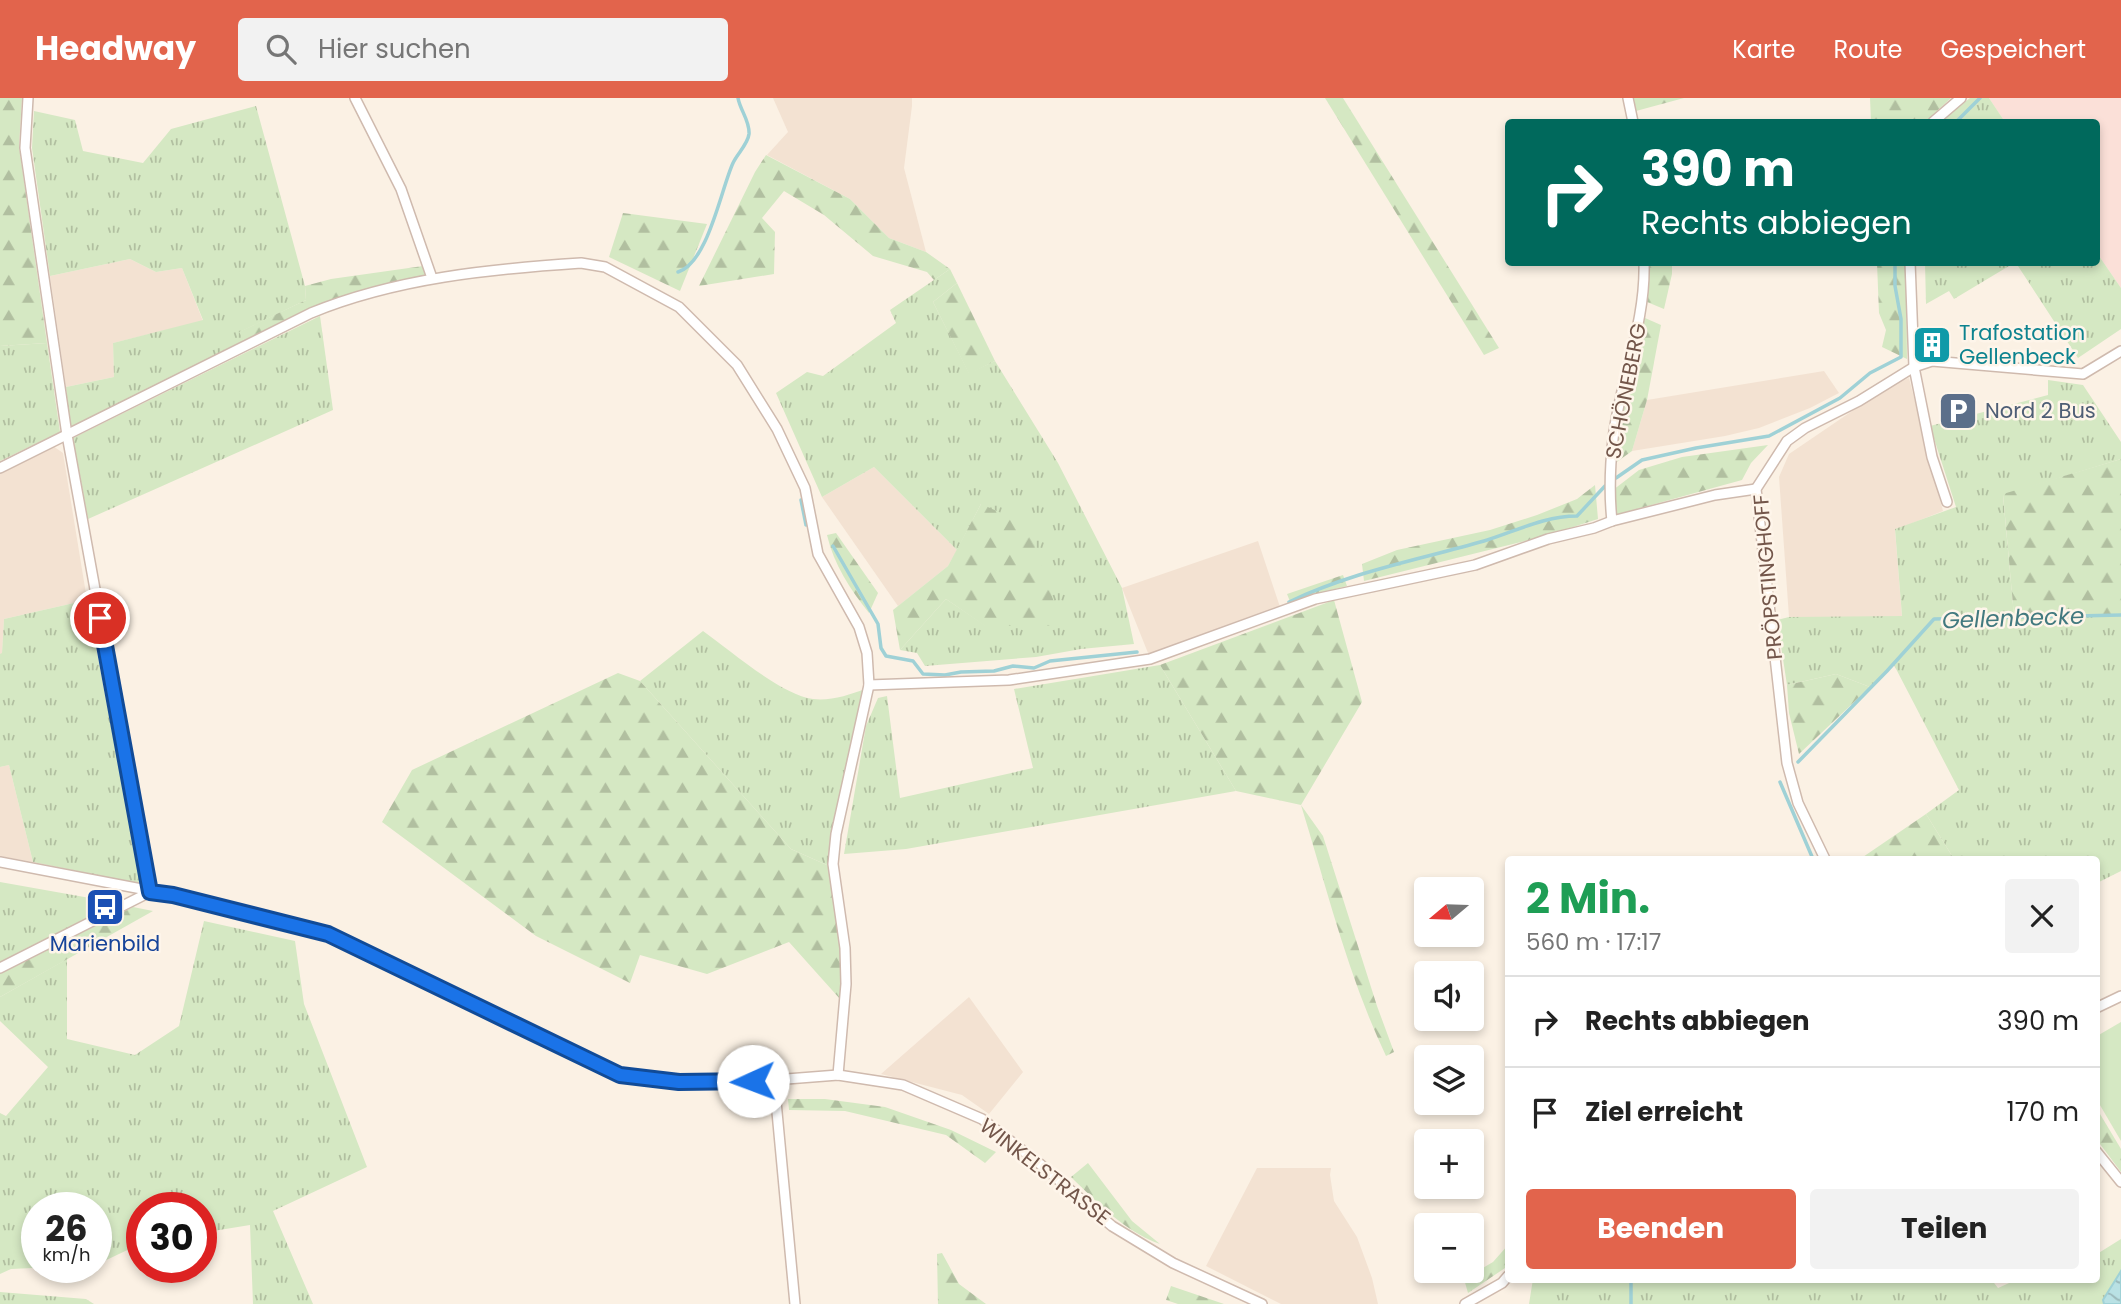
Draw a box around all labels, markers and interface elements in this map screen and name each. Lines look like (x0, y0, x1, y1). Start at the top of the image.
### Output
search box (238, 18, 728, 81)
text: Headway (35, 25, 196, 72)
icon: search (262, 30, 300, 68)
text: Hier suchen (318, 31, 471, 67)
text: Karte (1732, 33, 1795, 66)
text: Route (1833, 33, 1902, 66)
text: Gespeichert (1940, 33, 2086, 66)
text: 390 m (1641, 135, 1795, 203)
icon: right (1526, 147, 1617, 238)
text: Rechts abbiegen (1641, 200, 1912, 245)
place label: Trafostation Gellenbeck (1959, 318, 2085, 371)
street label: SCHÖNEBERG (1598, 320, 1653, 461)
building icon: Trafostation Gellenbeck (1911, 324, 1953, 366)
parking icon: Nord 2 Bus (1937, 390, 1979, 432)
place label: Nord 2 Bus (1985, 396, 2096, 425)
street label: PRÖPSTINGHOFF (1746, 493, 1789, 661)
pin (70, 588, 130, 648)
icon: arrive (81, 599, 119, 637)
water label: Gellenbecke (1941, 600, 2085, 636)
text: 2 Min. (1526, 869, 1650, 928)
north arrow (1414, 877, 1484, 947)
map controls (1414, 877, 1484, 1283)
button: close (2005, 879, 2079, 953)
bus stop icon: Marienbild (84, 886, 126, 928)
text: 560 m · 17:17 (1526, 926, 1661, 958)
place label: Marienbild (50, 929, 160, 958)
button: sound (1414, 961, 1484, 1031)
icon: right (1526, 1003, 1564, 1041)
text: Rechts abbiegen (1585, 1003, 1810, 1039)
text: 390 m (1997, 1003, 2079, 1039)
position arrow (716, 1044, 790, 1118)
button: layers (1414, 1045, 1484, 1115)
icon: arrive (1526, 1094, 1564, 1132)
text: Ziel erreicht (1585, 1094, 1743, 1130)
text: 170 m (2006, 1094, 2079, 1130)
street label: WINKELSTRASSE (974, 1111, 1117, 1232)
button: + (1414, 1129, 1484, 1199)
button: Beenden (1526, 1189, 1796, 1269)
button: Teilen (1810, 1189, 2079, 1269)
speed limit sign: 30 (126, 1192, 217, 1283)
text: 26 (45, 1204, 88, 1253)
button: − (1414, 1213, 1484, 1283)
text: km/h (43, 1242, 90, 1267)

